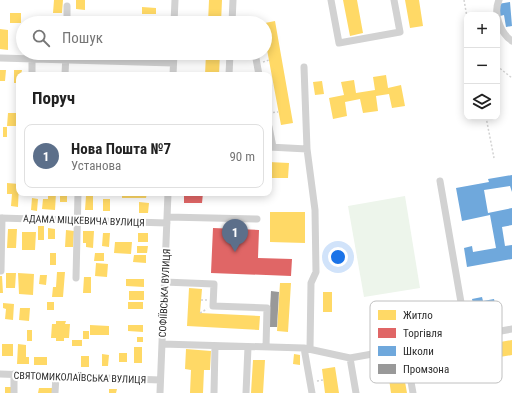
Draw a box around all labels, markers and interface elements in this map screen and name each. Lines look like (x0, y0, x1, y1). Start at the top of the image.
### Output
map controls (464, 12, 500, 120)
button: + (464, 12, 500, 48)
search box (16, 16, 272, 60)
icon: search (30, 27, 52, 49)
text: Пошук (62, 29, 103, 47)
button: − (464, 48, 500, 84)
button: layers (464, 84, 500, 120)
text: Поруч (32, 88, 75, 108)
text: Нова Пошта №7 (71, 140, 171, 158)
text: 1 (43, 149, 49, 164)
text: 90 m (229, 149, 255, 164)
text: Установа (71, 158, 121, 173)
street label: АДАМА МІЦКЕВИЧА ВУЛИЦЯ (23, 213, 145, 228)
pin: 1 (222, 219, 248, 252)
your location (328, 247, 348, 267)
street label: СОФІЇВСЬКА ВУЛИЦЯ (156, 248, 172, 338)
legend (370, 301, 502, 383)
text: Житло (403, 309, 433, 322)
text: Торгівля (403, 327, 442, 340)
text: Школи (403, 345, 434, 358)
text: Промзона (403, 363, 449, 376)
street label: СВЯТОМИКОЛАЇВСЬКА ВУЛИЦЯ (14, 369, 146, 385)

